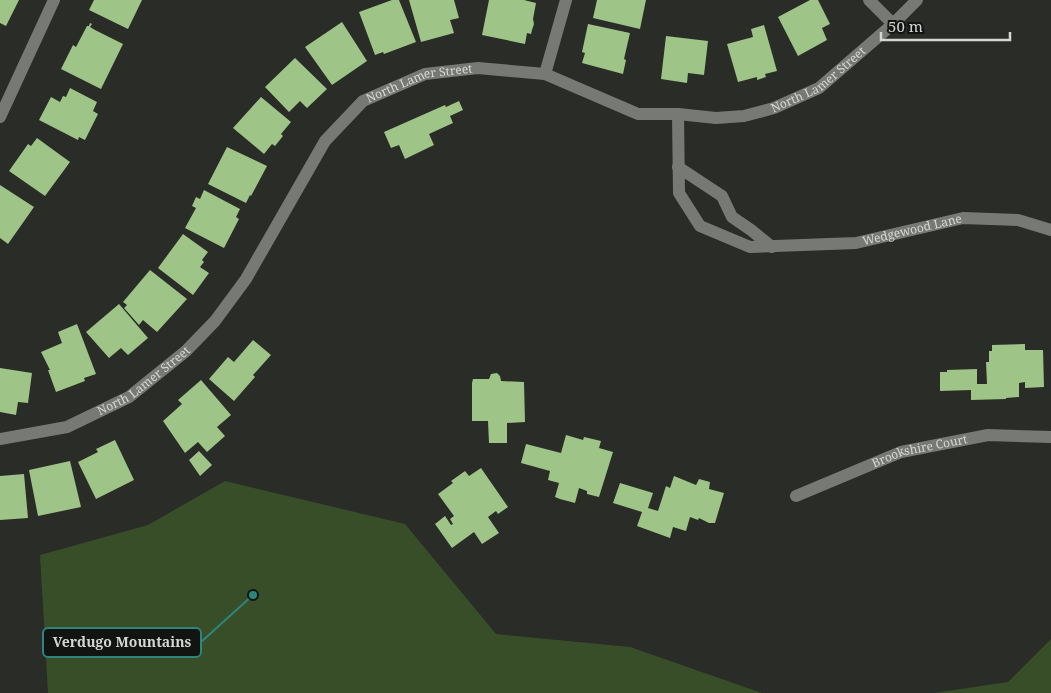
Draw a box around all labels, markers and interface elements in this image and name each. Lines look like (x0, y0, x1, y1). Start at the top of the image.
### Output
scale bar (881, 10, 1010, 42)
text: 50 m (888, 16, 923, 36)
street label: North Lamer Street (768, 42, 869, 116)
street label: North Lamer Street (363, 60, 473, 107)
street label: Wedgewood Lane (860, 210, 963, 249)
street label: North Lamer Street (94, 342, 194, 419)
street label: Brookshire Court (869, 430, 969, 471)
callout: Verdugo Mountains (43, 628, 201, 657)
text: Verdugo Mountains (53, 632, 191, 651)

